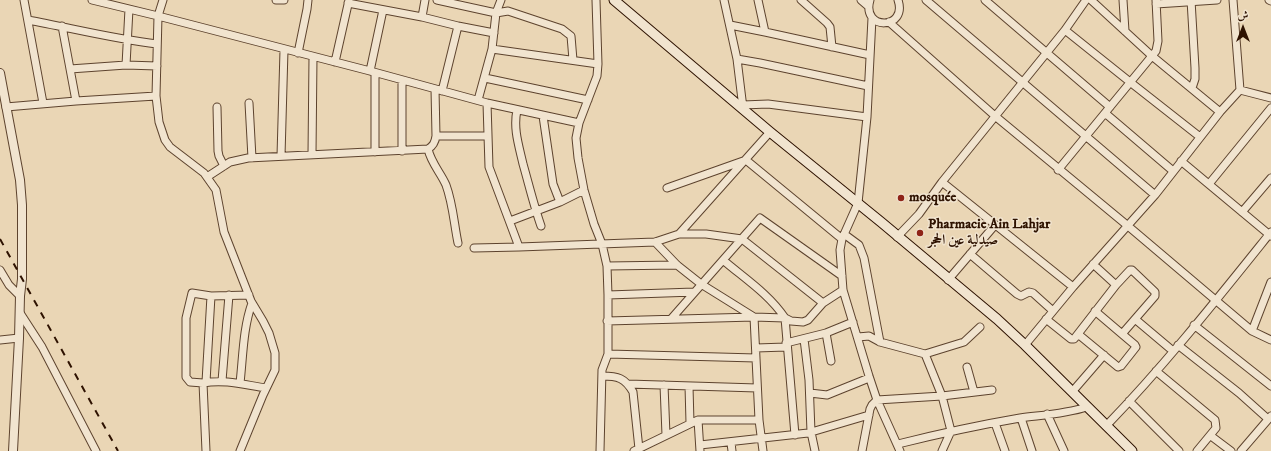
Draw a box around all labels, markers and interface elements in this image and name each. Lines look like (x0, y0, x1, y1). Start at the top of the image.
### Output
north arrow (1223, 8, 1263, 48)
text: ش (1238, 9, 1248, 23)
place label: mosquée (909, 190, 956, 206)
marker: mosquée (896, 193, 906, 203)
place label: Pharmacie Ain Lahjar صيدلية عين الحجر (928, 217, 1050, 250)
marker: Pharmacie Ain Lahjar صيدلية عين الحجر (915, 228, 925, 238)

